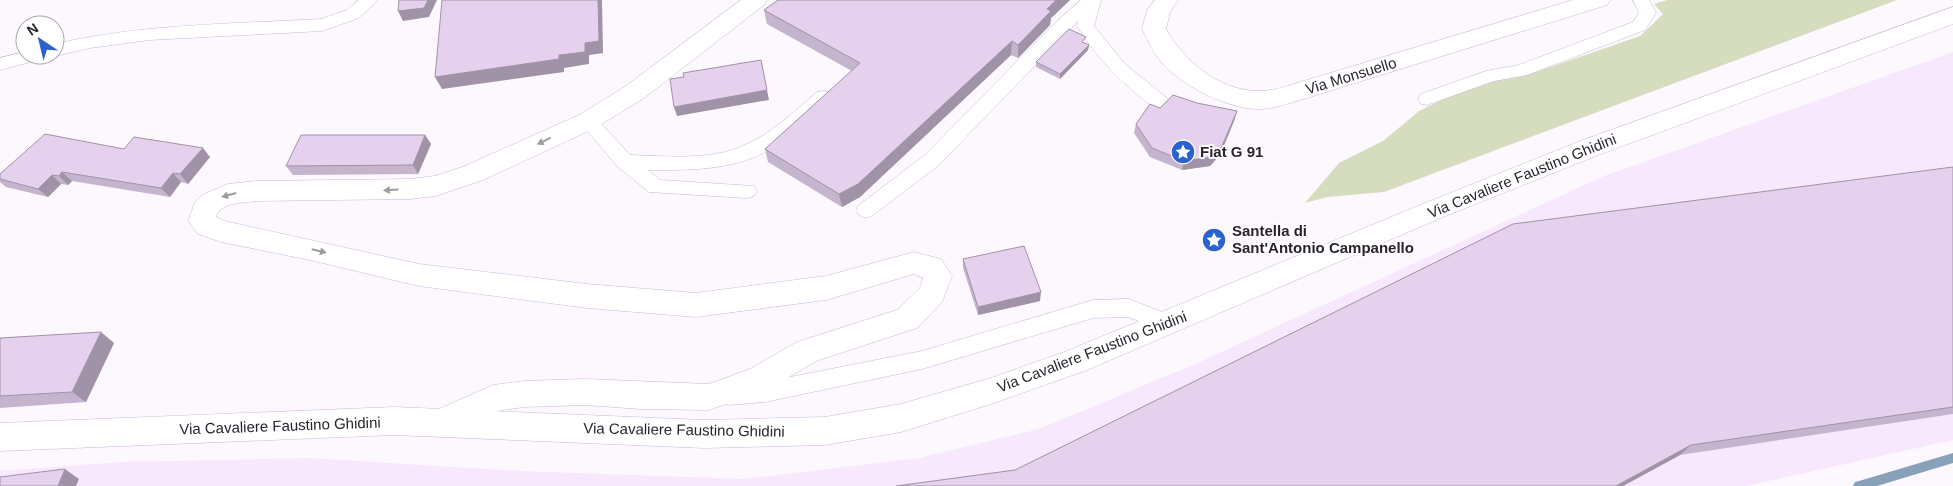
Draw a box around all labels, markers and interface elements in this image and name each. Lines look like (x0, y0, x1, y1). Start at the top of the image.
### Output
north arrow (15, 15, 65, 65)
text: N (24, 20, 41, 39)
street label: Via Monsuello (1303, 54, 1398, 97)
street label: Via Cavaliere Faustino Ghidini (1425, 130, 1618, 221)
one-way arrow (537, 137, 551, 145)
place icon: Fiat G 91 (1170, 139, 1196, 165)
place label: Fiat G 91 (1200, 143, 1263, 160)
one-way arrow (383, 187, 399, 195)
one-way arrow (221, 191, 237, 199)
place label: Santella di Sant'Antonio Campanello (1232, 222, 1414, 256)
place icon: Santella di Sant'Antonio Campanello (1201, 227, 1227, 253)
one-way arrow (311, 247, 326, 255)
street label: Via Cavaliere Faustino Ghidini (995, 307, 1189, 396)
street label: Via Cavaliere Faustino Ghidini (179, 413, 381, 438)
street label: Via Cavaliere Faustino Ghidini (583, 419, 785, 440)

